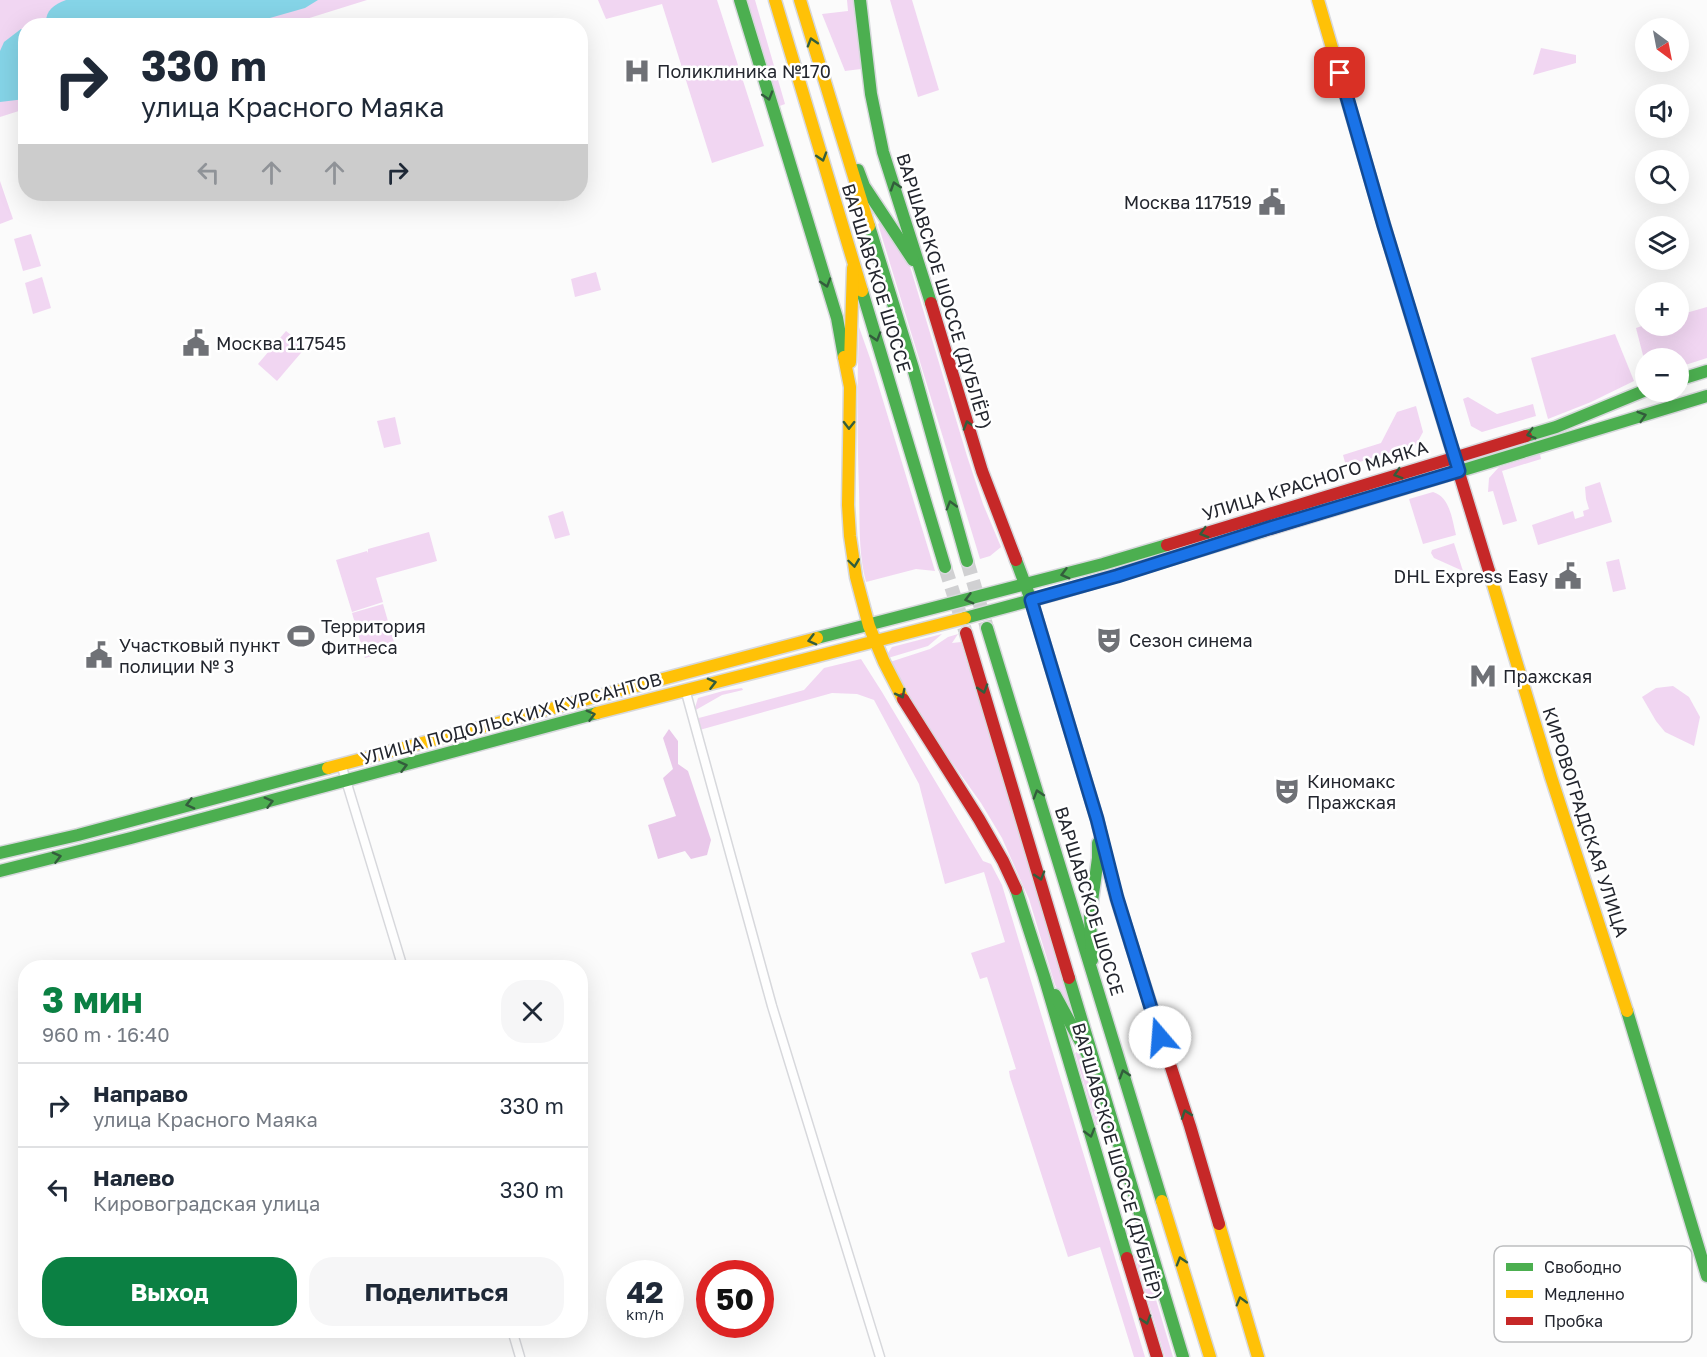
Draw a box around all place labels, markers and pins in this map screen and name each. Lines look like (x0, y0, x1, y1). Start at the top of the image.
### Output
pin (1314, 47, 1365, 98)
hospital icon: Поликлиника №170 (622, 56, 652, 86)
place label: Поликлиника №170 (657, 60, 831, 82)
public building icon: Москва 117519 (1257, 187, 1287, 217)
place label: Москва 117519 (1124, 191, 1252, 213)
public building icon: Москва 117545 (181, 328, 211, 358)
place label: Москва 117545 (216, 332, 346, 354)
public building icon: DHL Express Easy (1553, 561, 1583, 591)
place label: DHL Express Easy (1394, 565, 1548, 587)
place label: Территория Фитнеса (321, 615, 426, 658)
sports icon: Территория Фитнеса (286, 621, 316, 651)
theatre icon: Сезон синема (1094, 625, 1124, 655)
place label: Сезон синема (1129, 629, 1253, 651)
place label: Участковый пункт полиции № 3 (119, 634, 280, 677)
public building icon: Участковый пункт полиции № 3 (84, 640, 114, 670)
metro station icon: Пражская (1468, 661, 1498, 691)
place label: Пражская (1503, 665, 1592, 687)
place label: Киномакс Пражская (1307, 770, 1396, 813)
theatre icon: Киномакс Пражская (1272, 776, 1302, 806)

